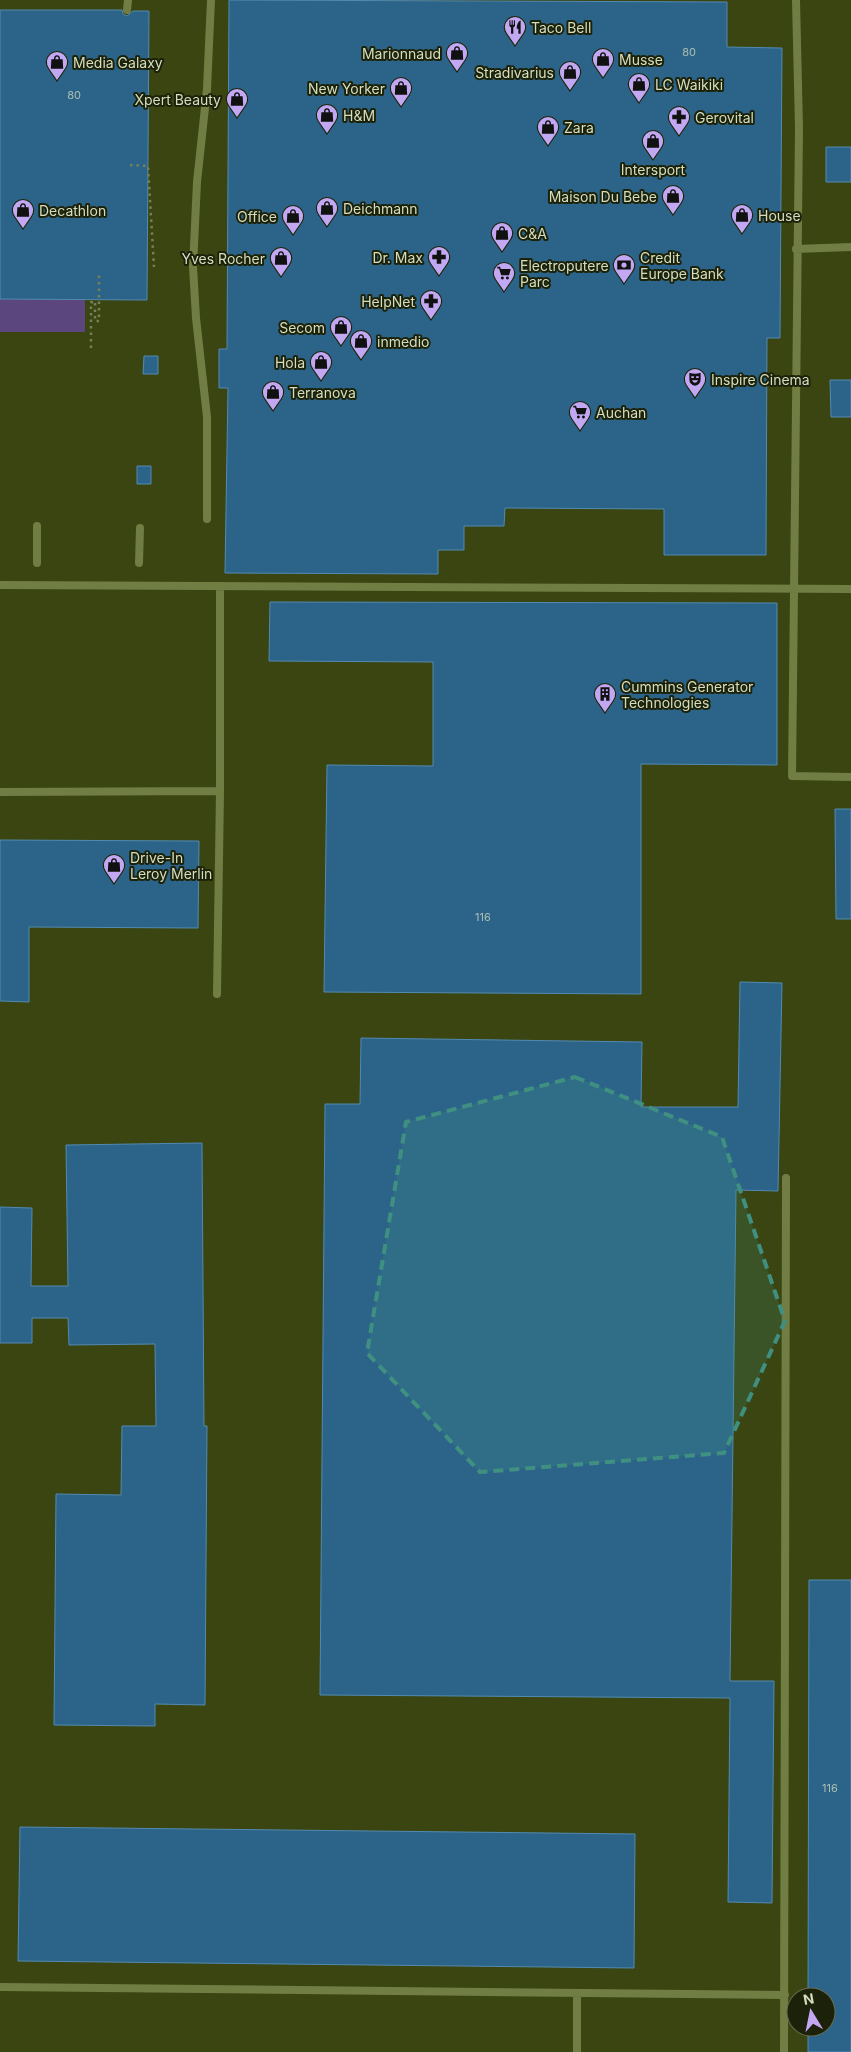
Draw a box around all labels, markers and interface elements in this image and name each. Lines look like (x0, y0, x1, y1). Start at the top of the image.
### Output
restaurant icon: Taco Bell (503, 15, 527, 46)
place label: Taco Bell (531, 19, 591, 36)
shop icon: Marionnaud (445, 41, 469, 72)
place label: Marionnaud (362, 45, 441, 62)
house number: 80 (682, 45, 696, 59)
shop icon: Musse (591, 47, 615, 78)
shop icon: Media Galaxy (45, 50, 69, 81)
place label: Musse (619, 51, 663, 68)
place label: Media Galaxy (73, 54, 163, 71)
shop icon: Stradivarius (558, 60, 582, 91)
place label: Stradivarius (475, 64, 554, 81)
shop icon: LC Waikiki (627, 72, 651, 103)
shop icon: New Yorker (389, 76, 413, 107)
place label: LC Waikiki (655, 76, 723, 93)
place label: New Yorker (308, 80, 385, 97)
shop icon: Xpert Beauty (225, 87, 249, 118)
house number: 80 (67, 88, 81, 102)
place label: Xpert Beauty (134, 91, 221, 108)
shop icon: H&M (315, 103, 339, 134)
pharmacy icon: Gerovital (667, 105, 691, 136)
place label: H&M (343, 107, 375, 124)
place label: Gerovital (695, 109, 754, 126)
shop icon: Zara (536, 115, 560, 146)
place label: Zara (564, 119, 594, 136)
shop icon: Intersport (641, 129, 665, 160)
place label: Intersport (621, 161, 686, 178)
shop icon: Maison Du Bebe (661, 184, 685, 215)
place label: Maison Du Bebe (549, 188, 657, 205)
shop icon: Deichmann (315, 196, 339, 227)
shop icon: Decathlon (11, 198, 35, 229)
place label: Deichmann (343, 200, 418, 217)
place label: Decathlon (39, 202, 106, 219)
shop icon: House (730, 203, 754, 234)
shop icon: Office (281, 204, 305, 235)
place label: House (758, 207, 801, 224)
place label: Office (237, 208, 277, 225)
shop icon: C&A (490, 221, 514, 252)
place label: C&A (518, 225, 547, 242)
pharmacy icon: Dr. Max (427, 245, 451, 276)
shop icon: Yves Rocher (269, 246, 293, 277)
place label: Dr. Max (372, 249, 423, 266)
place label: Credit Europe Bank (640, 249, 724, 282)
place label: Yves Rocher (182, 250, 265, 267)
bank icon: Credit Europe Bank (612, 253, 636, 284)
place label: Electroputere Parc (520, 257, 609, 290)
supermarket icon: Electroputere Parc (492, 261, 516, 292)
pharmacy icon: HelpNet (419, 289, 443, 320)
place label: HelpNet (361, 293, 415, 310)
shop icon: Secom (329, 315, 353, 346)
place label: Secom (279, 319, 325, 336)
shop icon: inmedio (349, 329, 373, 360)
place label: inmedio (377, 333, 429, 350)
shop icon: Hola (309, 350, 333, 381)
place label: Hola (275, 354, 305, 371)
theatre icon: Inspire Cinema (683, 367, 707, 398)
place label: Inspire Cinema (711, 371, 810, 388)
shop icon: Terranova (261, 380, 285, 411)
place label: Terranova (289, 384, 356, 401)
supermarket icon: Auchan (568, 400, 592, 431)
place label: Auchan (596, 404, 646, 421)
place label: Cummins Generator Technologies (621, 678, 753, 711)
building icon: Cummins Generator Technologies (593, 682, 617, 713)
place label: Drive-In Leroy Merlin (130, 849, 212, 882)
shop icon: Drive-In Leroy Merlin (102, 853, 126, 884)
house number: 116 (475, 910, 491, 924)
house number: 116 (822, 1781, 838, 1795)
north arrow (786, 1987, 836, 2037)
text: N (802, 1989, 815, 2008)

